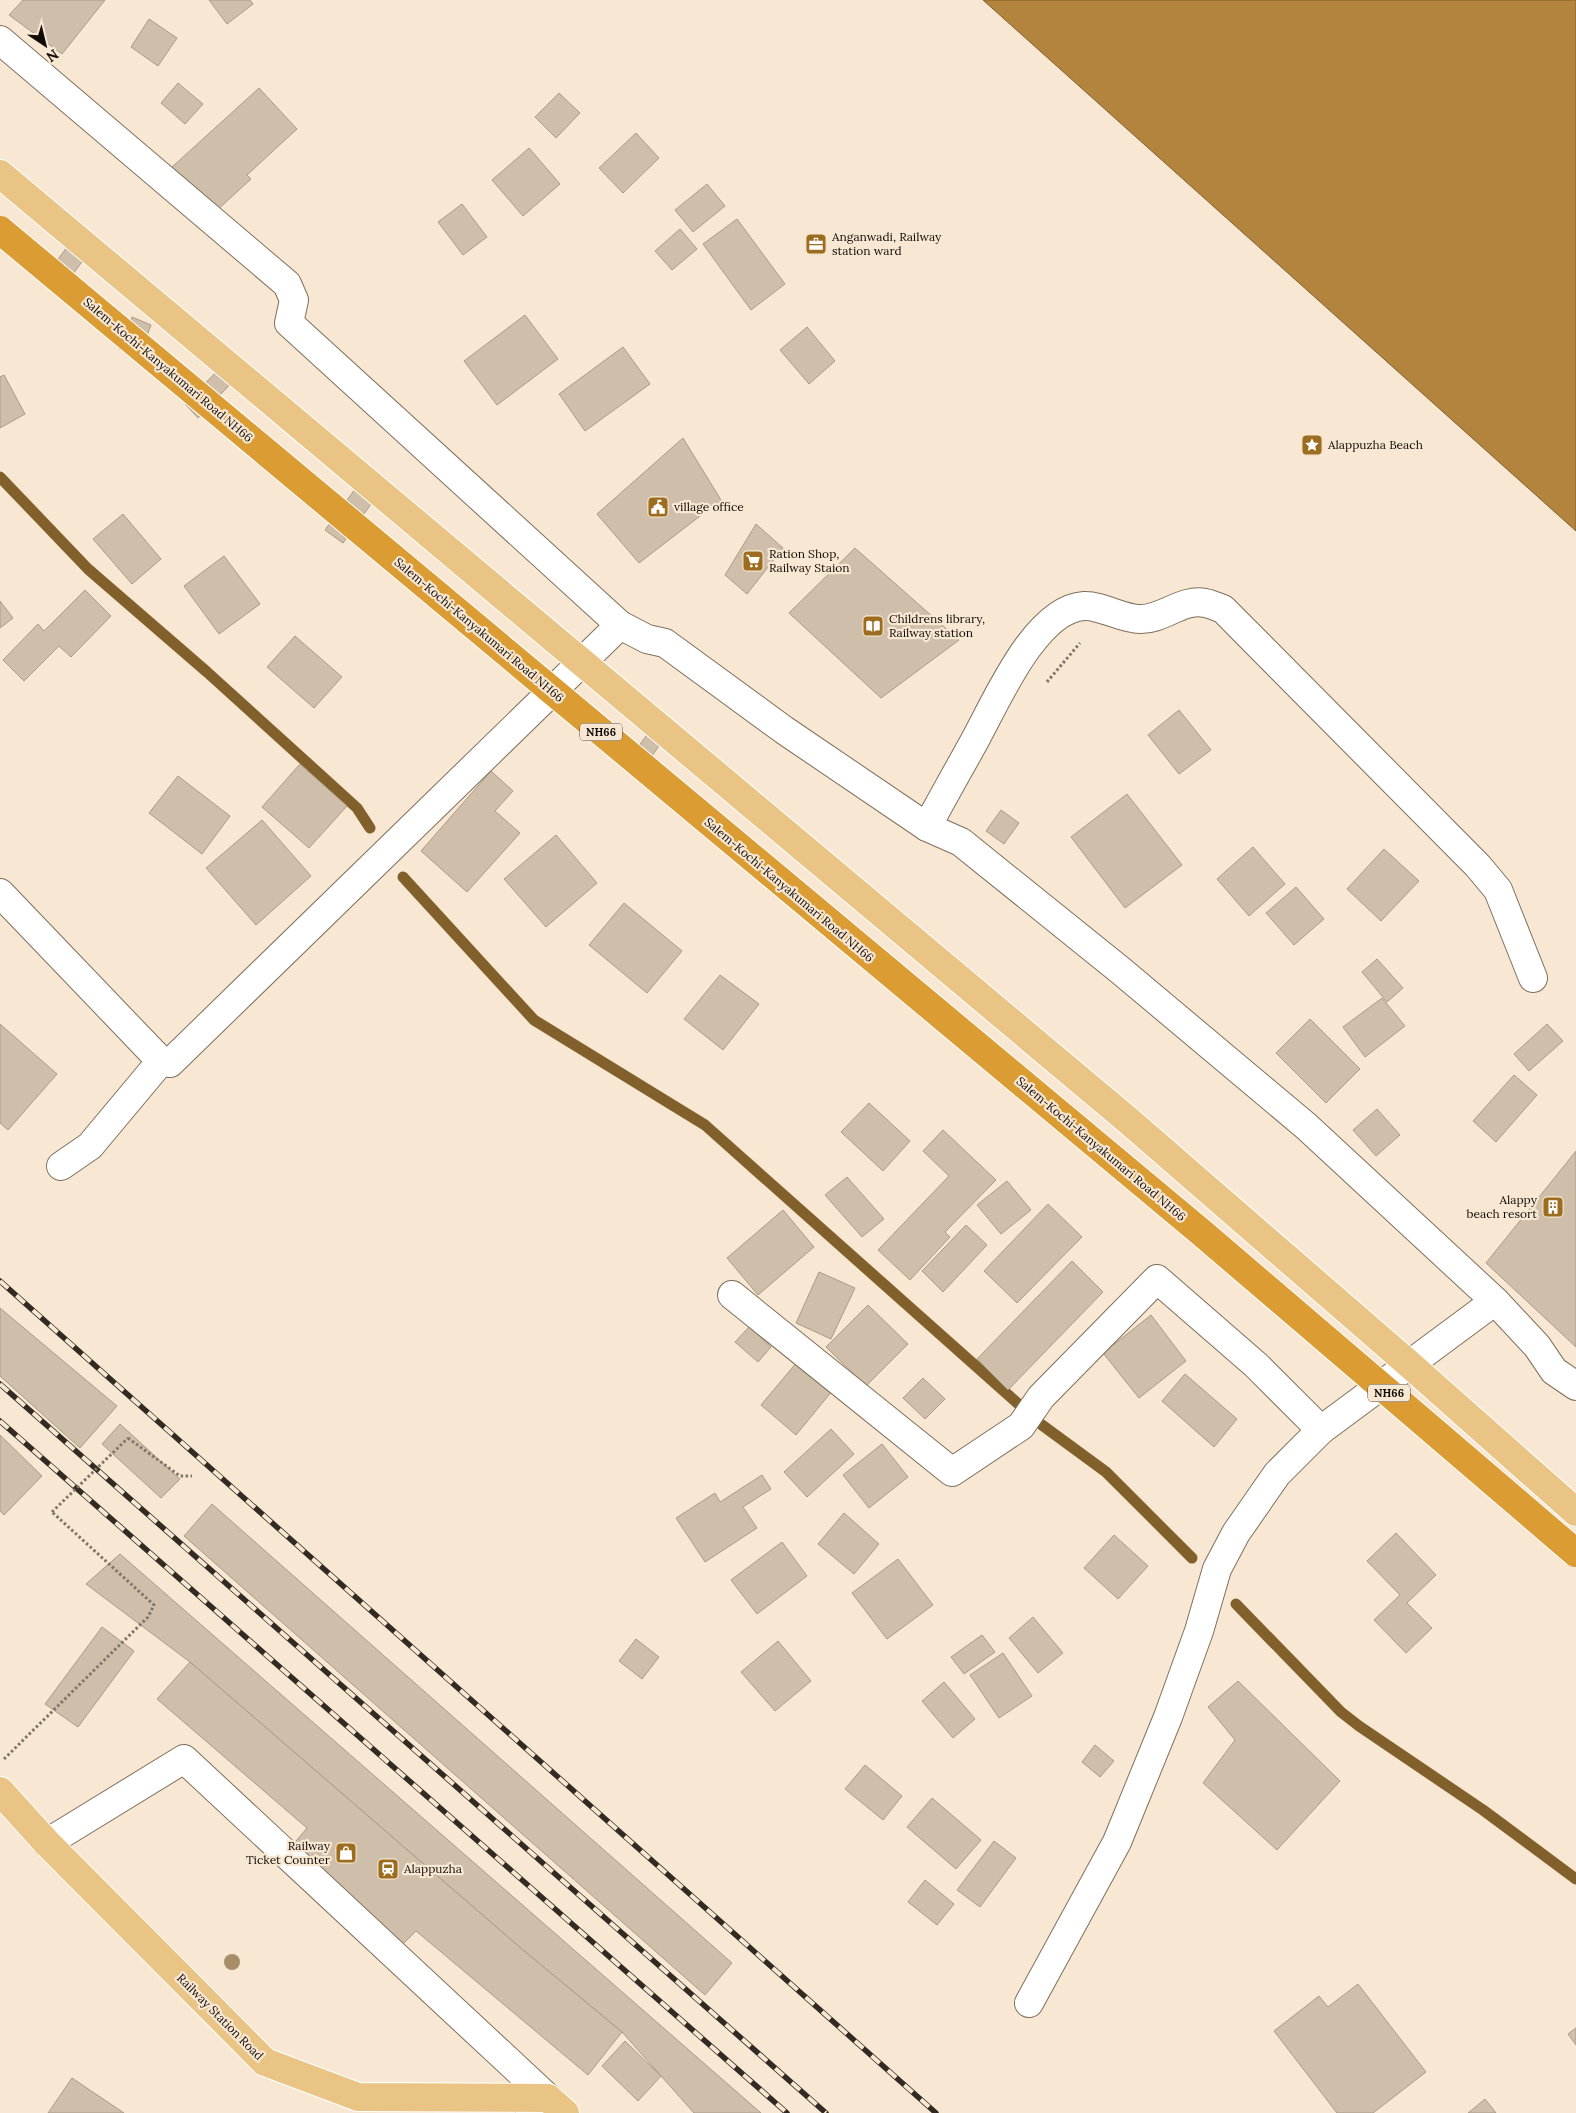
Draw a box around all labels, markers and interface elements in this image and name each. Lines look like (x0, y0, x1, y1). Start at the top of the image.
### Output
north arrow (20, 20, 70, 70)
text: N (43, 45, 62, 66)
place label: Anganwadi, Railway station ward (831, 229, 942, 258)
office icon: Anganwadi, Railway station ward (804, 232, 828, 256)
street label: Salem-Kochi-Kanyakumari Road NH66 (81, 294, 256, 445)
place icon: Alappuzha Beach (1300, 433, 1324, 457)
place label: Alappuzha Beach (1327, 437, 1423, 452)
public building icon: village office (646, 495, 670, 519)
place label: village office (674, 499, 744, 514)
place label: Ration Shop, Railway Staion (769, 546, 850, 575)
supermarket icon: Ration Shop, Railway Staion (741, 549, 765, 573)
street label: Salem-Kochi-Kanyakumari Road NH66 (392, 554, 567, 705)
place label: Childrens library, Railway station (889, 611, 985, 640)
library icon: Childrens library, Railway station (861, 614, 885, 638)
road number: NH66 (580, 724, 622, 740)
street label: Salem-Kochi-Kanyakumari Road NH66 (702, 814, 877, 965)
street label: Salem-Kochi-Kanyakumari Road NH66 (1014, 1073, 1189, 1224)
place label: Alappy beach resort (1466, 1192, 1538, 1221)
building icon: Alappy beach resort (1541, 1195, 1565, 1219)
road number: NH66 (1368, 1385, 1410, 1402)
place label: Railway Ticket Counter (246, 1838, 331, 1867)
shop icon: Railway Ticket Counter (334, 1841, 358, 1865)
station icon: Alappuzha (376, 1857, 400, 1881)
place label: Alappuzha (403, 1861, 462, 1876)
street label: Railway Station Road (174, 1970, 267, 2063)

